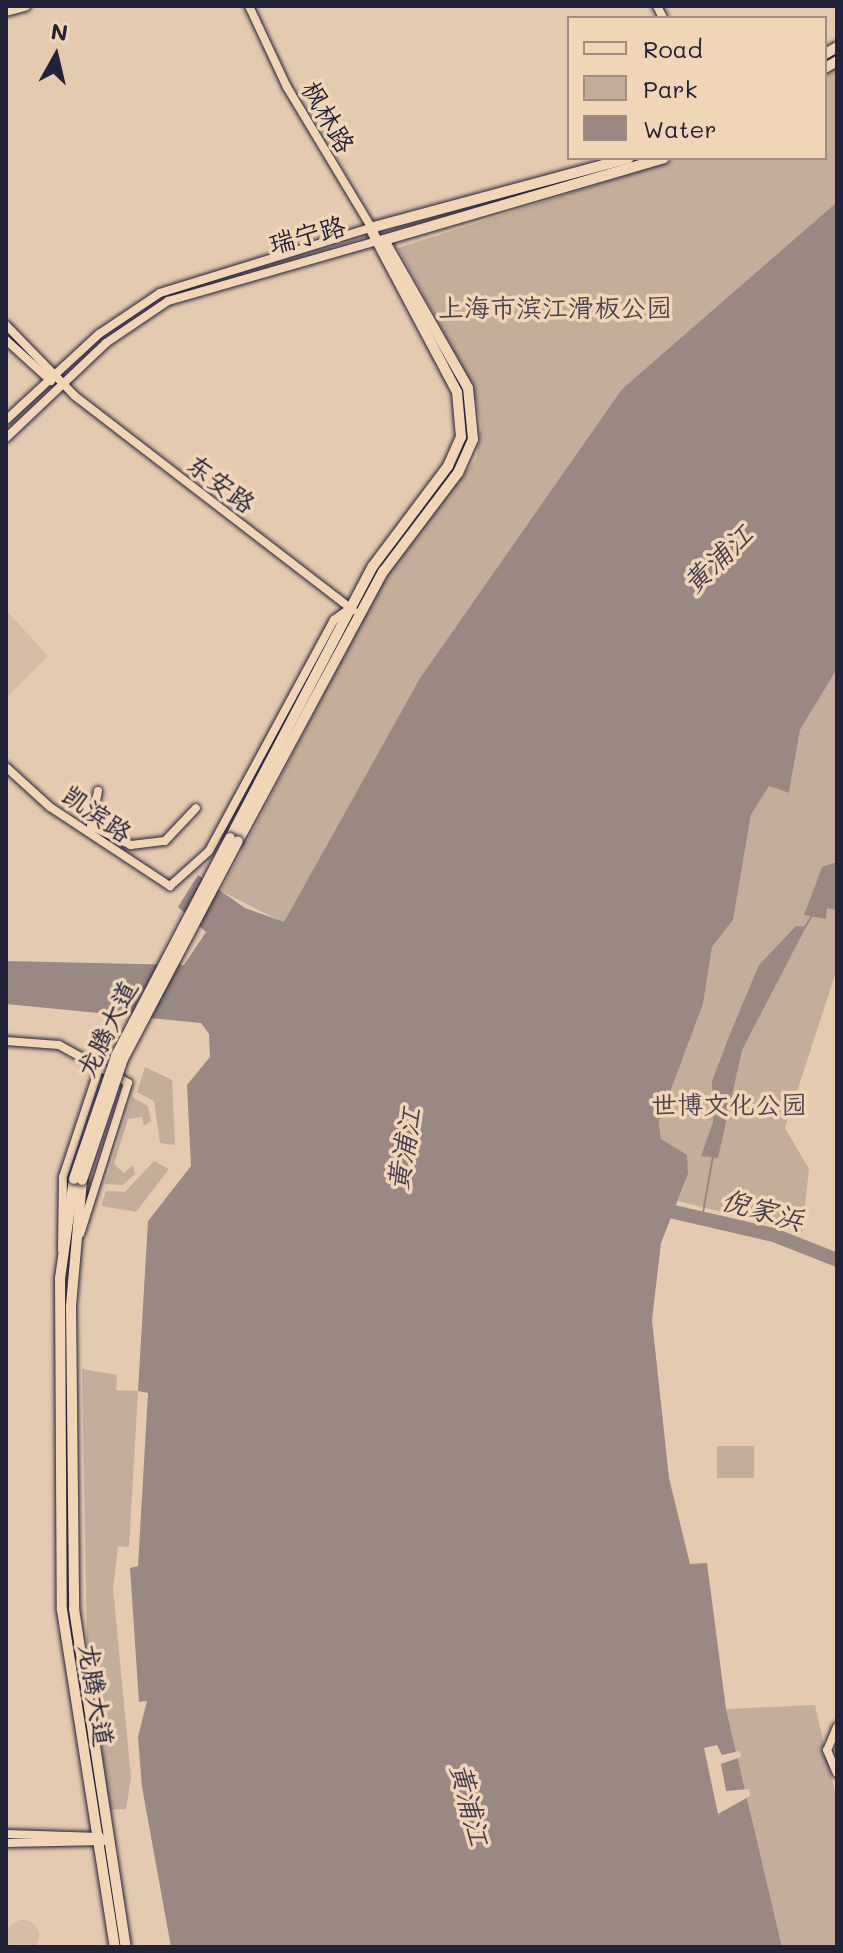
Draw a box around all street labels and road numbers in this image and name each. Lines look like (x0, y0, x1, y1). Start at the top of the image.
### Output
street label: 枫林路 (295, 75, 361, 159)
street label: 瑞宁路 (265, 210, 349, 260)
street label: 东安路 (180, 448, 262, 520)
street label: 凯滨路 (56, 779, 138, 849)
street label: 龙腾大道 (70, 975, 144, 1083)
street label: 龙腾大道 (72, 1641, 120, 1749)

